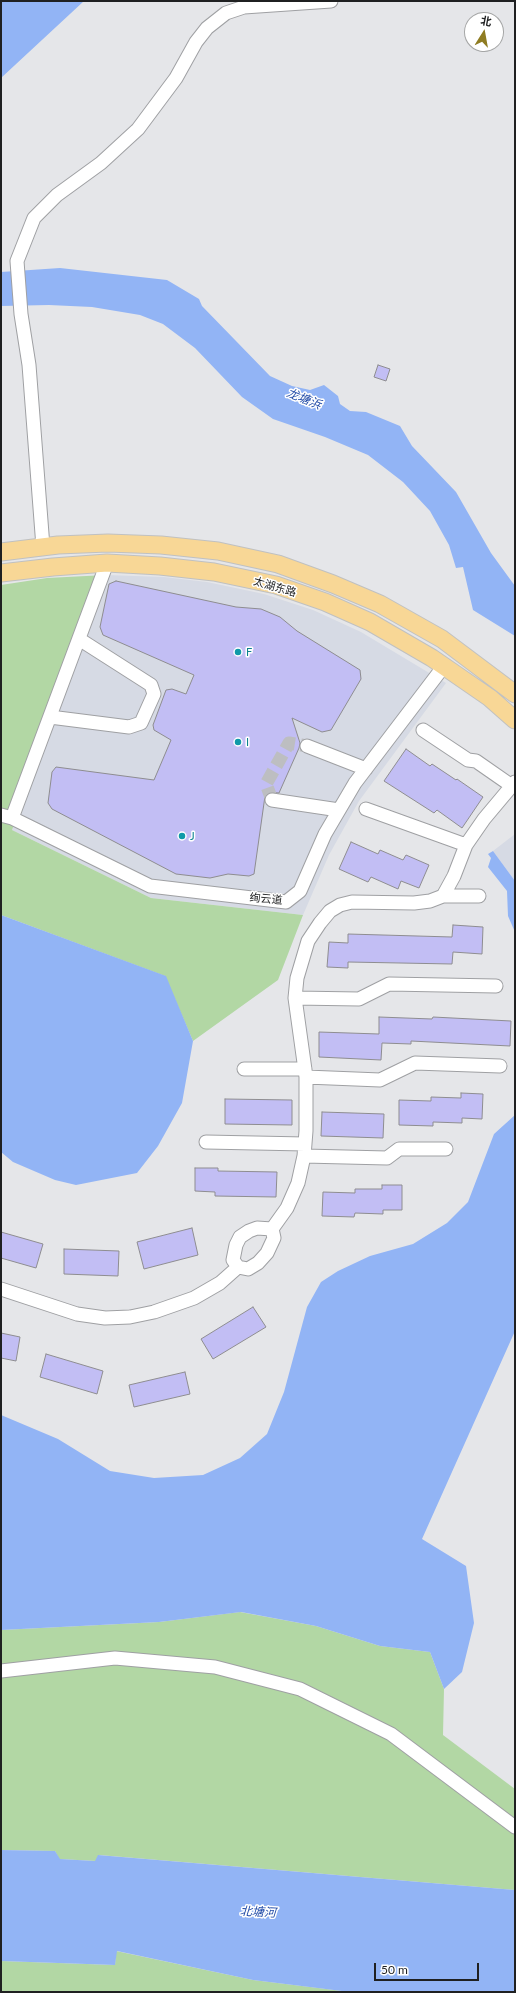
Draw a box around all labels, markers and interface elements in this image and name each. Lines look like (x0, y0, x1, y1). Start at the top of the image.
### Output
north arrow (464, 12, 504, 52)
text: 北 (480, 13, 493, 28)
water label: 龙塘浜 (285, 386, 323, 412)
street label: 太湖东路 (252, 575, 298, 599)
place label: F (246, 645, 252, 659)
marker: F (233, 647, 243, 657)
place label: I (246, 735, 249, 749)
marker: I (233, 737, 243, 747)
place label: J (190, 829, 195, 843)
marker: J (177, 831, 187, 841)
street label: 绚云道 (249, 891, 283, 907)
water label: 北塘河 (240, 1904, 276, 1920)
scale bar (376, 1955, 481, 1981)
text: 50 m (381, 1962, 408, 1977)

